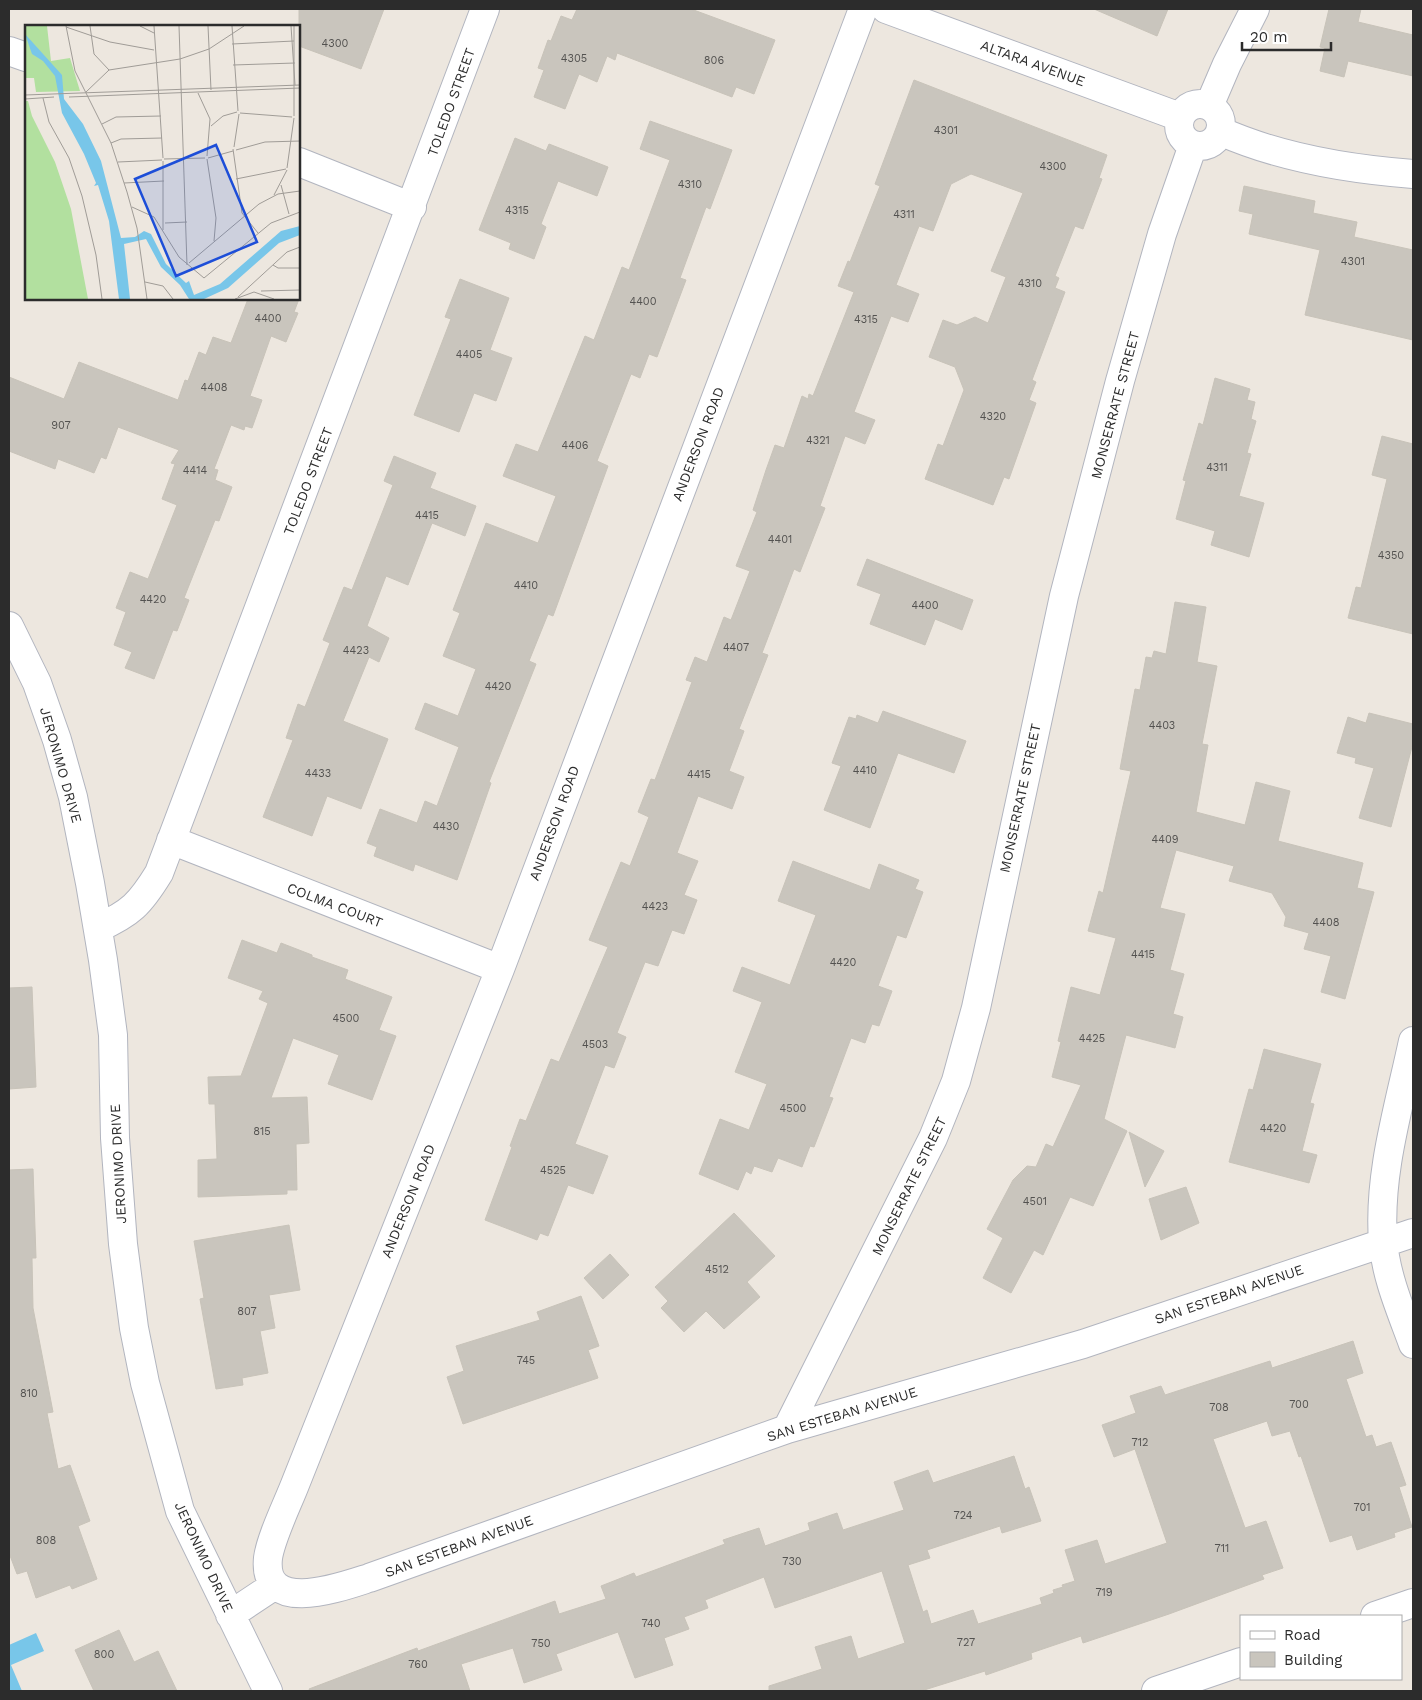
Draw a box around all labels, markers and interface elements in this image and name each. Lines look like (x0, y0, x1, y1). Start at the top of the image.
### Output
scale bar (1242, 20, 1331, 52)
inset map (25, 25, 300, 300)
text: 20 m (1250, 28, 1288, 46)
house number: 4300 (322, 37, 349, 50)
street label: ALTARA AVENUE (979, 37, 1087, 89)
street label: TOLEDO STREET (424, 45, 478, 158)
house number: 4305 (561, 52, 587, 65)
house number: 806 (704, 54, 724, 67)
house number: 4301 (934, 124, 958, 137)
house number: 4300 (1040, 160, 1067, 173)
house number: 4310 (678, 178, 702, 191)
house number: 4315 (505, 204, 529, 217)
house number: 4311 (893, 208, 915, 221)
house number: 4301 (1341, 255, 1365, 268)
house number: 4310 (1018, 277, 1042, 290)
house number: 4400 (629, 295, 657, 308)
house number: 4400 (254, 312, 282, 325)
house number: 4315 (854, 313, 878, 326)
street label: MONSERRATE STREET (1088, 329, 1143, 480)
house number: 4405 (456, 348, 482, 361)
house number: 4408 (200, 381, 228, 394)
street label: ANDERSON ROAD (669, 385, 727, 503)
house number: 4320 (980, 410, 1006, 423)
house number: 907 (51, 419, 71, 432)
street label: TOLEDO STREET (280, 424, 336, 537)
house number: 4321 (806, 434, 830, 447)
house number: 4406 (562, 439, 589, 452)
house number: 4311 (1206, 461, 1228, 474)
house number: 4414 (183, 464, 207, 477)
house number: 4415 (415, 509, 439, 522)
house number: 4401 (768, 533, 792, 546)
house number: 4350 (1378, 549, 1404, 562)
house number: 4410 (514, 579, 538, 592)
house number: 4420 (140, 593, 167, 606)
house number: 4400 (911, 599, 939, 612)
house number: 4407 (723, 641, 749, 654)
house number: 4423 (343, 644, 369, 657)
house number: 4420 (485, 680, 512, 693)
street label: JERONIMO DRIVE (37, 705, 85, 825)
house number: 4403 (1149, 719, 1175, 732)
street label: MONSERRATE STREET (996, 721, 1044, 874)
street label: ANDERSON ROAD (526, 763, 582, 883)
house number: 4410 (853, 764, 877, 777)
house number: 4433 (305, 767, 331, 780)
house number: 4415 (687, 768, 711, 781)
house number: 4430 (433, 820, 460, 833)
house number: 4409 (1151, 833, 1179, 846)
street label: COLMA COURT (285, 879, 386, 931)
house number: 4423 (642, 900, 668, 913)
house number: 4408 (1312, 916, 1340, 929)
house number: 4415 (1131, 948, 1155, 961)
house number: 4420 (830, 956, 857, 969)
house number: 4500 (333, 1012, 360, 1025)
house number: 4425 (1079, 1032, 1105, 1045)
house number: 4503 (582, 1038, 608, 1051)
house number: 4500 (780, 1102, 807, 1115)
street label: JERONIMO DRIVE (107, 1104, 129, 1224)
street label: MONSERRATE STREET (868, 1114, 950, 1258)
house number: 4420 (1260, 1122, 1287, 1135)
house number: 815 (253, 1125, 271, 1138)
street label: ANDERSON ROAD (378, 1142, 438, 1260)
house number: 4525 (540, 1164, 566, 1177)
house number: 4501 (1023, 1195, 1047, 1208)
street label: SAN ESTEBAN AVENUE (1153, 1261, 1306, 1327)
house number: 4512 (705, 1263, 729, 1276)
house number: 807 (237, 1305, 257, 1318)
house number: 745 (517, 1354, 535, 1367)
street label: SAN ESTEBAN AVENUE (765, 1383, 919, 1444)
house number: 810 (20, 1387, 38, 1400)
house number: 700 (1289, 1398, 1309, 1411)
house number: 708 (1209, 1401, 1229, 1414)
house number: 712 (1132, 1436, 1148, 1449)
street label: JERONIMO DRIVE (171, 1499, 237, 1615)
house number: 701 (1353, 1501, 1371, 1514)
house number: 724 (954, 1509, 973, 1522)
street label: SAN ESTEBAN AVENUE (383, 1512, 535, 1580)
house number: 808 (36, 1534, 56, 1547)
house number: 711 (1215, 1542, 1229, 1555)
house number: 730 (782, 1555, 802, 1568)
house number: 719 (1095, 1586, 1113, 1599)
legend (1240, 1615, 1402, 1680)
house number: 740 (642, 1617, 661, 1630)
text: Road (1284, 1626, 1321, 1644)
house number: 727 (957, 1636, 975, 1649)
house number: 750 (531, 1637, 551, 1650)
house number: 800 (94, 1648, 114, 1661)
text: Building (1284, 1651, 1342, 1669)
house number: 760 (408, 1658, 428, 1671)

